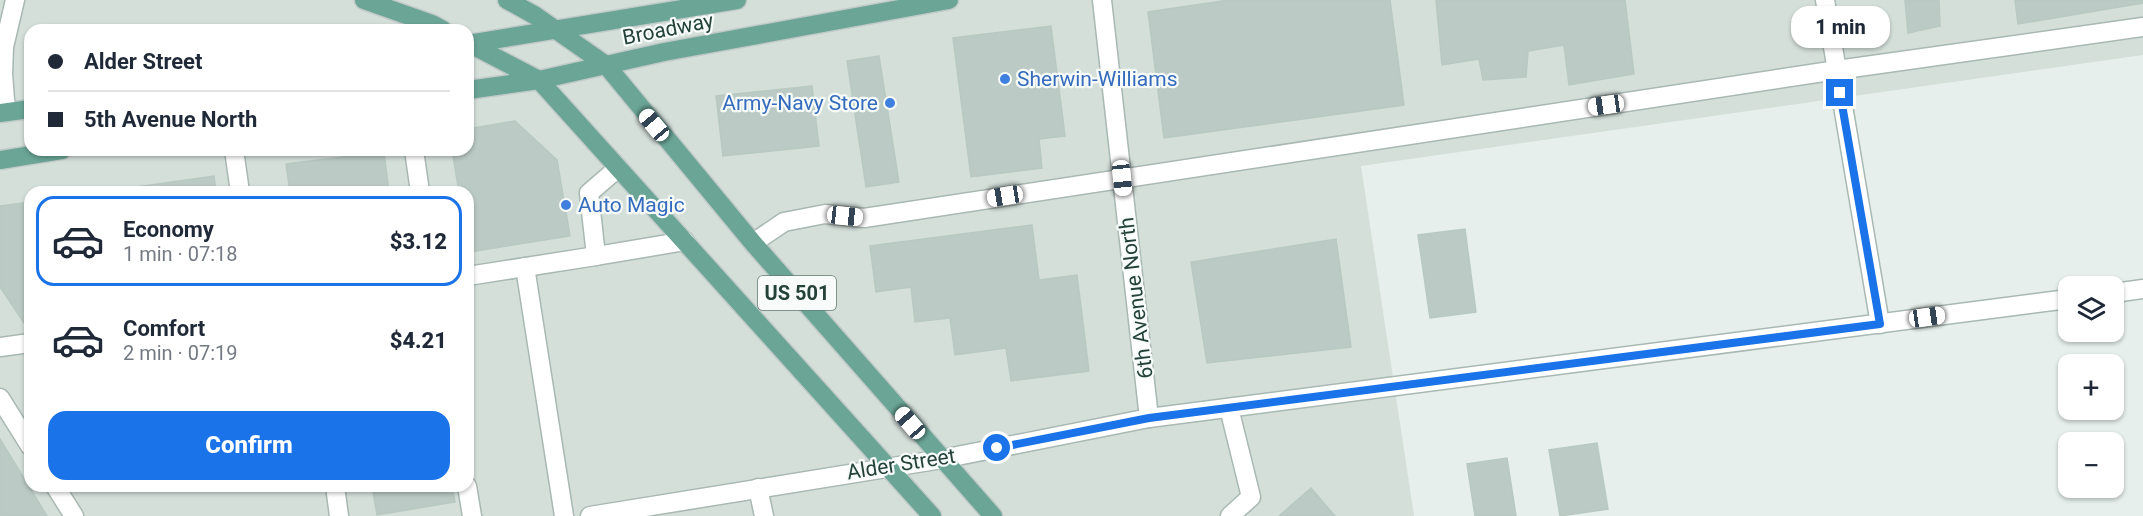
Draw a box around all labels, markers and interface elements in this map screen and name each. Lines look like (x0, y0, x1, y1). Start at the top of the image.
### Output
callout: 1 min (1790, 6, 1890, 48)
street label: Broadway (620, 8, 716, 50)
text: 1 min (1815, 15, 1866, 39)
text: Alder Street (84, 49, 202, 74)
place label: Sherwin-Williams (1017, 67, 1177, 91)
marker: Sherwin-Williams (998, 72, 1012, 86)
route end (1826, 79, 1853, 106)
place label: Army-Navy Store (722, 91, 878, 115)
car (1587, 94, 1625, 116)
marker: Army-Navy Store (883, 96, 897, 110)
car (636, 105, 672, 145)
text: 5th Avenue North (84, 107, 257, 132)
car (1111, 159, 1133, 197)
car (986, 184, 1024, 208)
place label: Auto Magic (578, 193, 685, 217)
marker: Auto Magic (559, 198, 573, 212)
car (826, 205, 864, 227)
icon: car (51, 214, 105, 268)
street label: 6th Avenue North (1114, 216, 1158, 380)
text: Economy (123, 217, 214, 242)
text: $3.12 (390, 229, 447, 254)
text: 1 min · 07:18 (123, 242, 238, 266)
road number: US 501 (758, 276, 836, 310)
map controls (2058, 276, 2124, 498)
button: layers (2058, 276, 2124, 342)
car (1908, 306, 1946, 328)
icon: car (51, 313, 105, 367)
text: Comfort (123, 316, 205, 341)
text: $4.21 (390, 328, 447, 353)
text: 2 min · 07:19 (123, 341, 238, 365)
button: + (2058, 354, 2124, 420)
car (891, 404, 929, 442)
button: Confirm (48, 411, 450, 480)
button: − (2058, 432, 2124, 498)
route start (983, 434, 1010, 461)
street label: Alder Street (845, 444, 957, 484)

